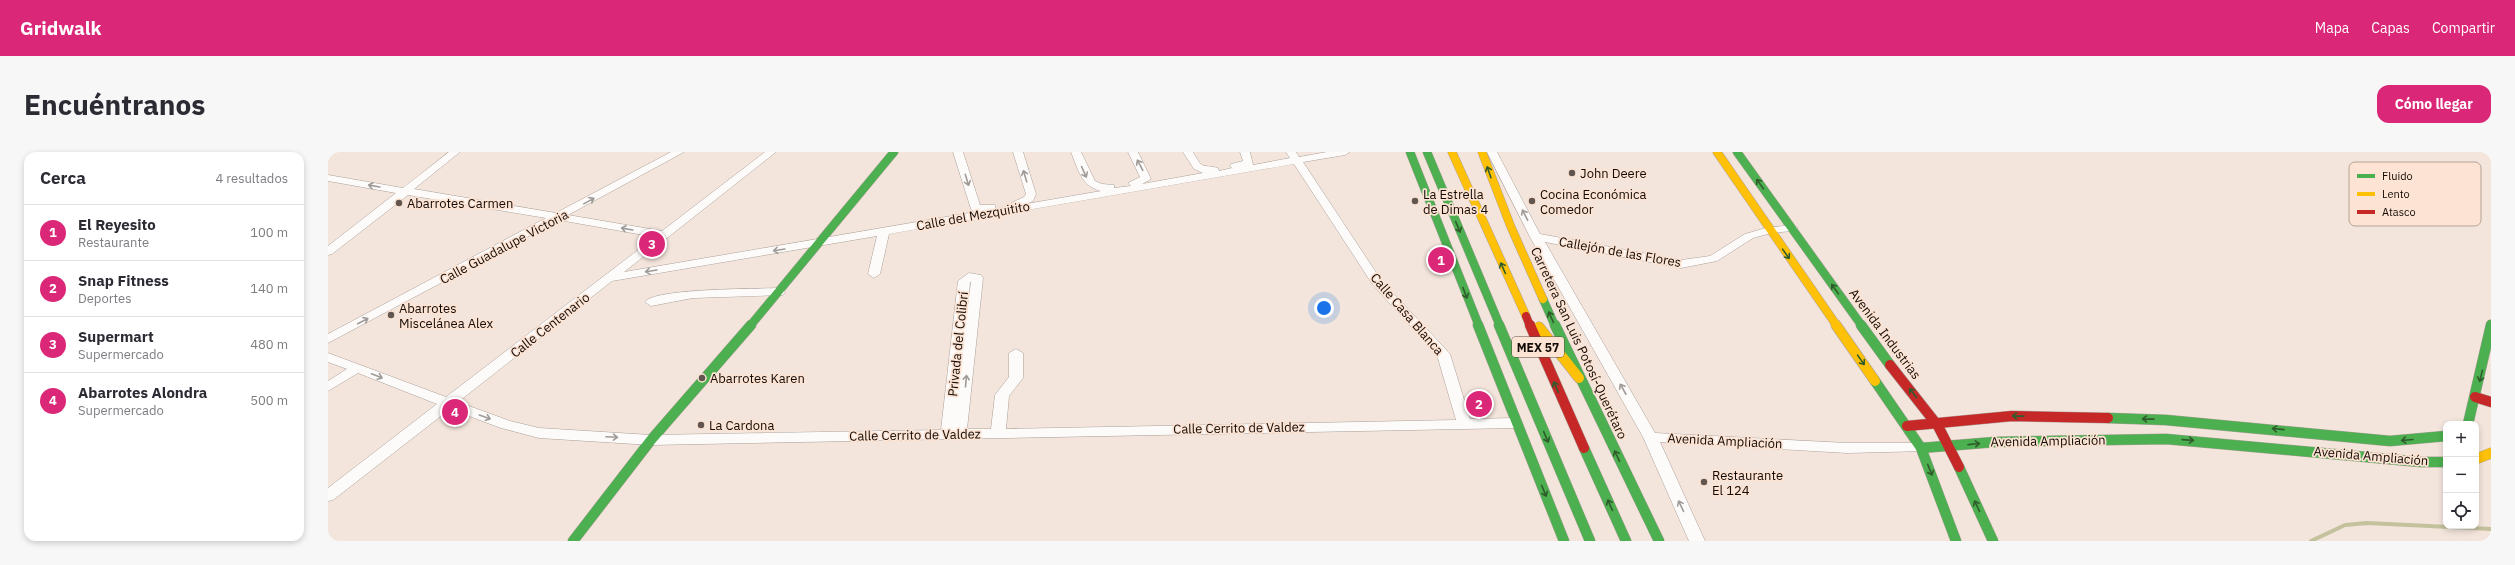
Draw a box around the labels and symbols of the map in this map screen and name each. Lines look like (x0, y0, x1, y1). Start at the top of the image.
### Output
one-way arrow (1136, 160, 1143, 172)
legend (2349, 162, 2481, 226)
one-way arrow (1081, 165, 1089, 177)
place label: John Deere (1580, 165, 1647, 182)
one-way arrow (1485, 166, 1492, 179)
marker: John Deere (1567, 168, 1577, 178)
one-way arrow (1021, 169, 1028, 182)
text: Fluido (2382, 169, 2413, 183)
one-way arrow (964, 174, 971, 187)
one-way arrow (1756, 178, 1764, 189)
one-way arrow (368, 182, 381, 190)
place label: La Estrella de Dimas 4 (1423, 186, 1488, 218)
place label: Cocina Económica Comedor (1540, 186, 1647, 218)
text: Lento (2382, 187, 2410, 201)
place label: Abarrotes Carmen (407, 195, 513, 212)
marker: La Estrella de Dimas 4 (1410, 196, 1420, 206)
marker: Cocina Económica Comedor (1527, 196, 1537, 206)
one-way arrow (583, 197, 595, 205)
marker: Abarrotes Carmen (394, 198, 404, 208)
street label: Calle del Mezquitito (915, 198, 1031, 234)
text: Atasco (2382, 205, 2416, 219)
street label: Calle Guadalupe Victoria (437, 206, 571, 288)
one-way arrow (1520, 209, 1528, 221)
one-way arrow (1455, 220, 1463, 232)
one-way arrow (620, 225, 633, 233)
pin: 3 (639, 229, 665, 259)
street label: Callejón de las Flores (1557, 233, 1683, 271)
street label: Carretera San Luis Potosí-Querétaro (1527, 244, 1631, 442)
pin: 1 (1428, 245, 1454, 275)
one-way arrow (773, 246, 786, 254)
one-way arrow (1782, 248, 1790, 259)
one-way arrow (1499, 263, 1506, 275)
one-way arrow (645, 267, 658, 275)
street label: Calle Casa Blanca (1367, 269, 1447, 359)
one-way arrow (1831, 284, 1839, 295)
street label: Avenida Industrias (1845, 285, 1925, 383)
one-way arrow (1461, 286, 1469, 298)
street label: Calle Centenario (507, 289, 593, 361)
street label: Privada del Colibrí (944, 290, 972, 397)
your location (1314, 298, 1334, 318)
place label: Abarrotes Miscelánea Alex (399, 300, 494, 332)
marker: Abarrotes Miscelánea Alex (386, 310, 396, 320)
one-way arrow (1547, 312, 1554, 324)
one-way arrow (356, 317, 368, 325)
road number: MEX 57 (1512, 337, 1564, 357)
one-way arrow (1857, 355, 1865, 366)
one-way arrow (2476, 369, 2484, 382)
place label: Abarrotes Karen (710, 370, 805, 387)
one-way arrow (371, 373, 383, 381)
marker: Abarrotes Karen (697, 373, 707, 383)
one-way arrow (963, 375, 970, 388)
one-way arrow (1552, 381, 1560, 393)
one-way arrow (1619, 383, 1627, 395)
one-way arrow (1909, 388, 1918, 399)
pin: 2 (1466, 389, 1492, 419)
pin: 4 (442, 397, 468, 427)
one-way arrow (2012, 413, 2025, 420)
one-way arrow (478, 414, 491, 421)
one-way arrow (2142, 415, 2155, 423)
place label: La Cardona (709, 417, 774, 434)
street label: Calle Cerrito de Valdez (1173, 418, 1305, 438)
marker: La Cardona (696, 420, 706, 430)
street label: Calle Cerrito de Valdez (849, 425, 981, 445)
one-way arrow (2272, 426, 2285, 433)
street label: Avenida Ampliación (1667, 429, 1783, 453)
one-way arrow (1543, 431, 1551, 443)
street label: Avenida Ampliación (1990, 431, 2106, 451)
one-way arrow (605, 434, 618, 441)
one-way arrow (2181, 437, 2194, 444)
one-way arrow (2401, 437, 2414, 444)
one-way arrow (1967, 440, 1980, 448)
street label: Avenida Ampliación (2313, 443, 2429, 469)
one-way arrow (1613, 450, 1620, 462)
one-way arrow (1927, 463, 1934, 475)
place label: Restaurante El 124 (1712, 467, 1783, 499)
marker: Restaurante El 124 (1699, 477, 1709, 487)
one-way arrow (1540, 485, 1548, 497)
one-way arrow (1606, 500, 1613, 512)
one-way arrow (1677, 500, 1684, 512)
one-way arrow (1973, 500, 1980, 512)

